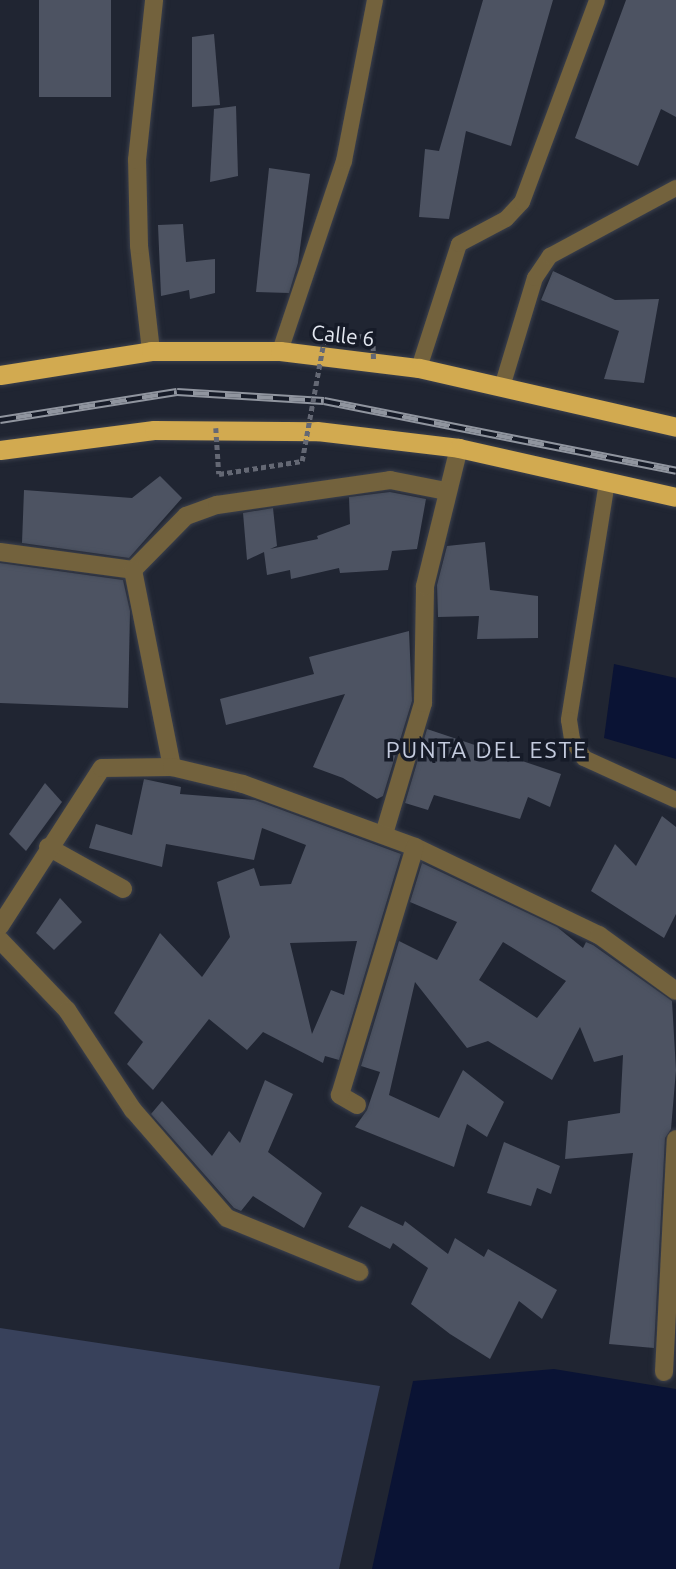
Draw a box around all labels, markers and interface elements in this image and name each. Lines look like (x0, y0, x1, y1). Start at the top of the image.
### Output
street label: Calle 6 (310, 319, 376, 351)
district label: PUNTA DEL ESTE (388, 736, 586, 764)

